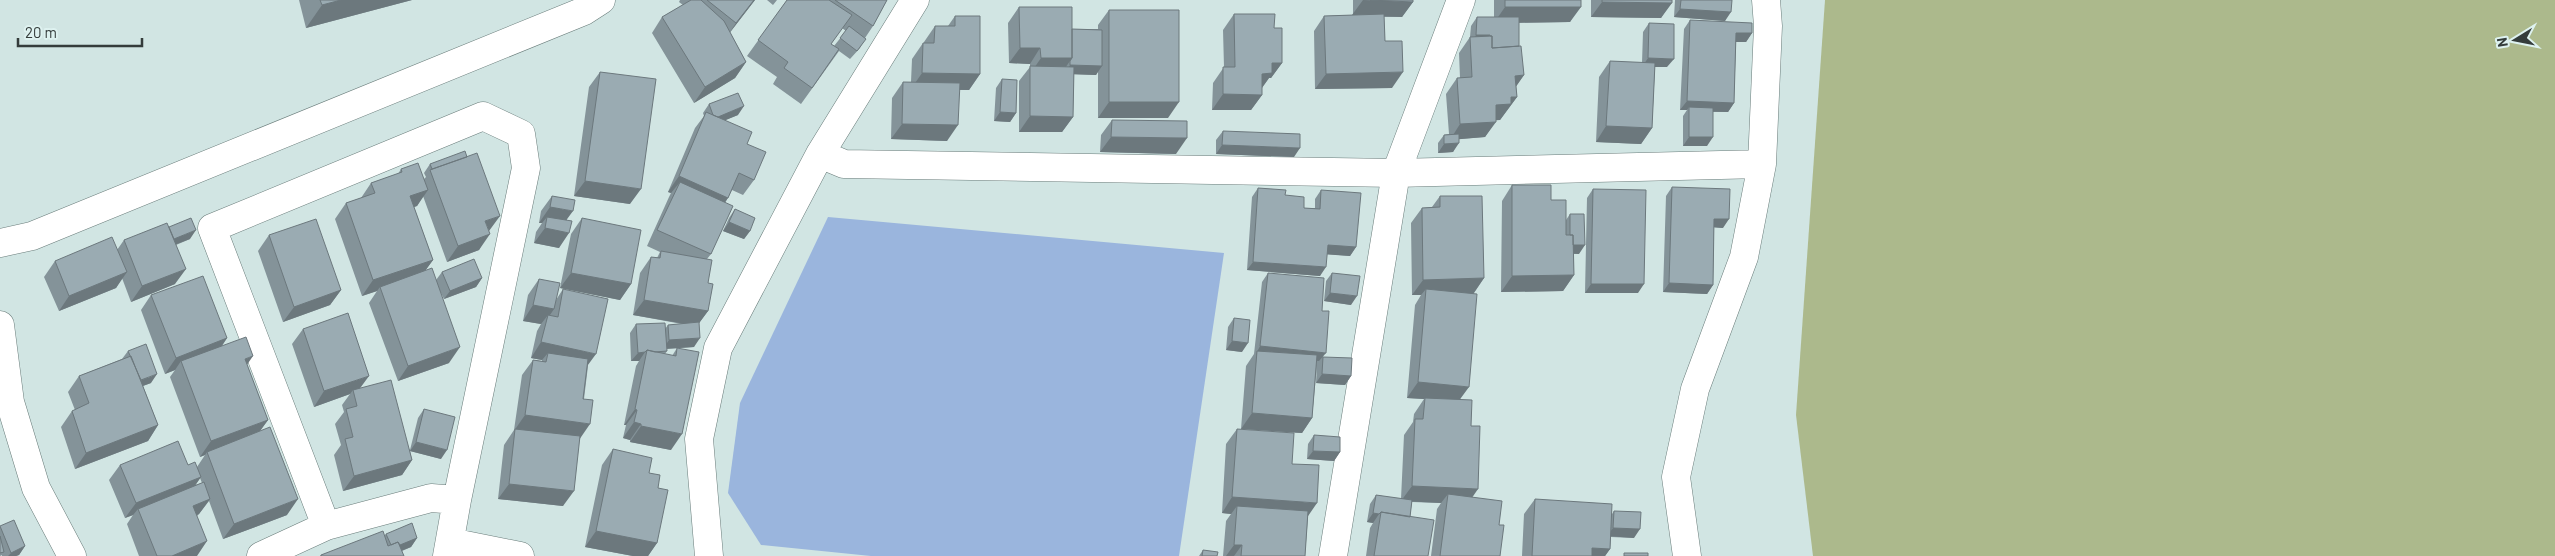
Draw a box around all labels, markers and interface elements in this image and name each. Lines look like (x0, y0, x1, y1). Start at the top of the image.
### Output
scale bar (18, 15, 141, 47)
north arrow (2490, 15, 2540, 65)
text: 20 m (25, 23, 57, 41)
text: N (2493, 36, 2511, 48)

